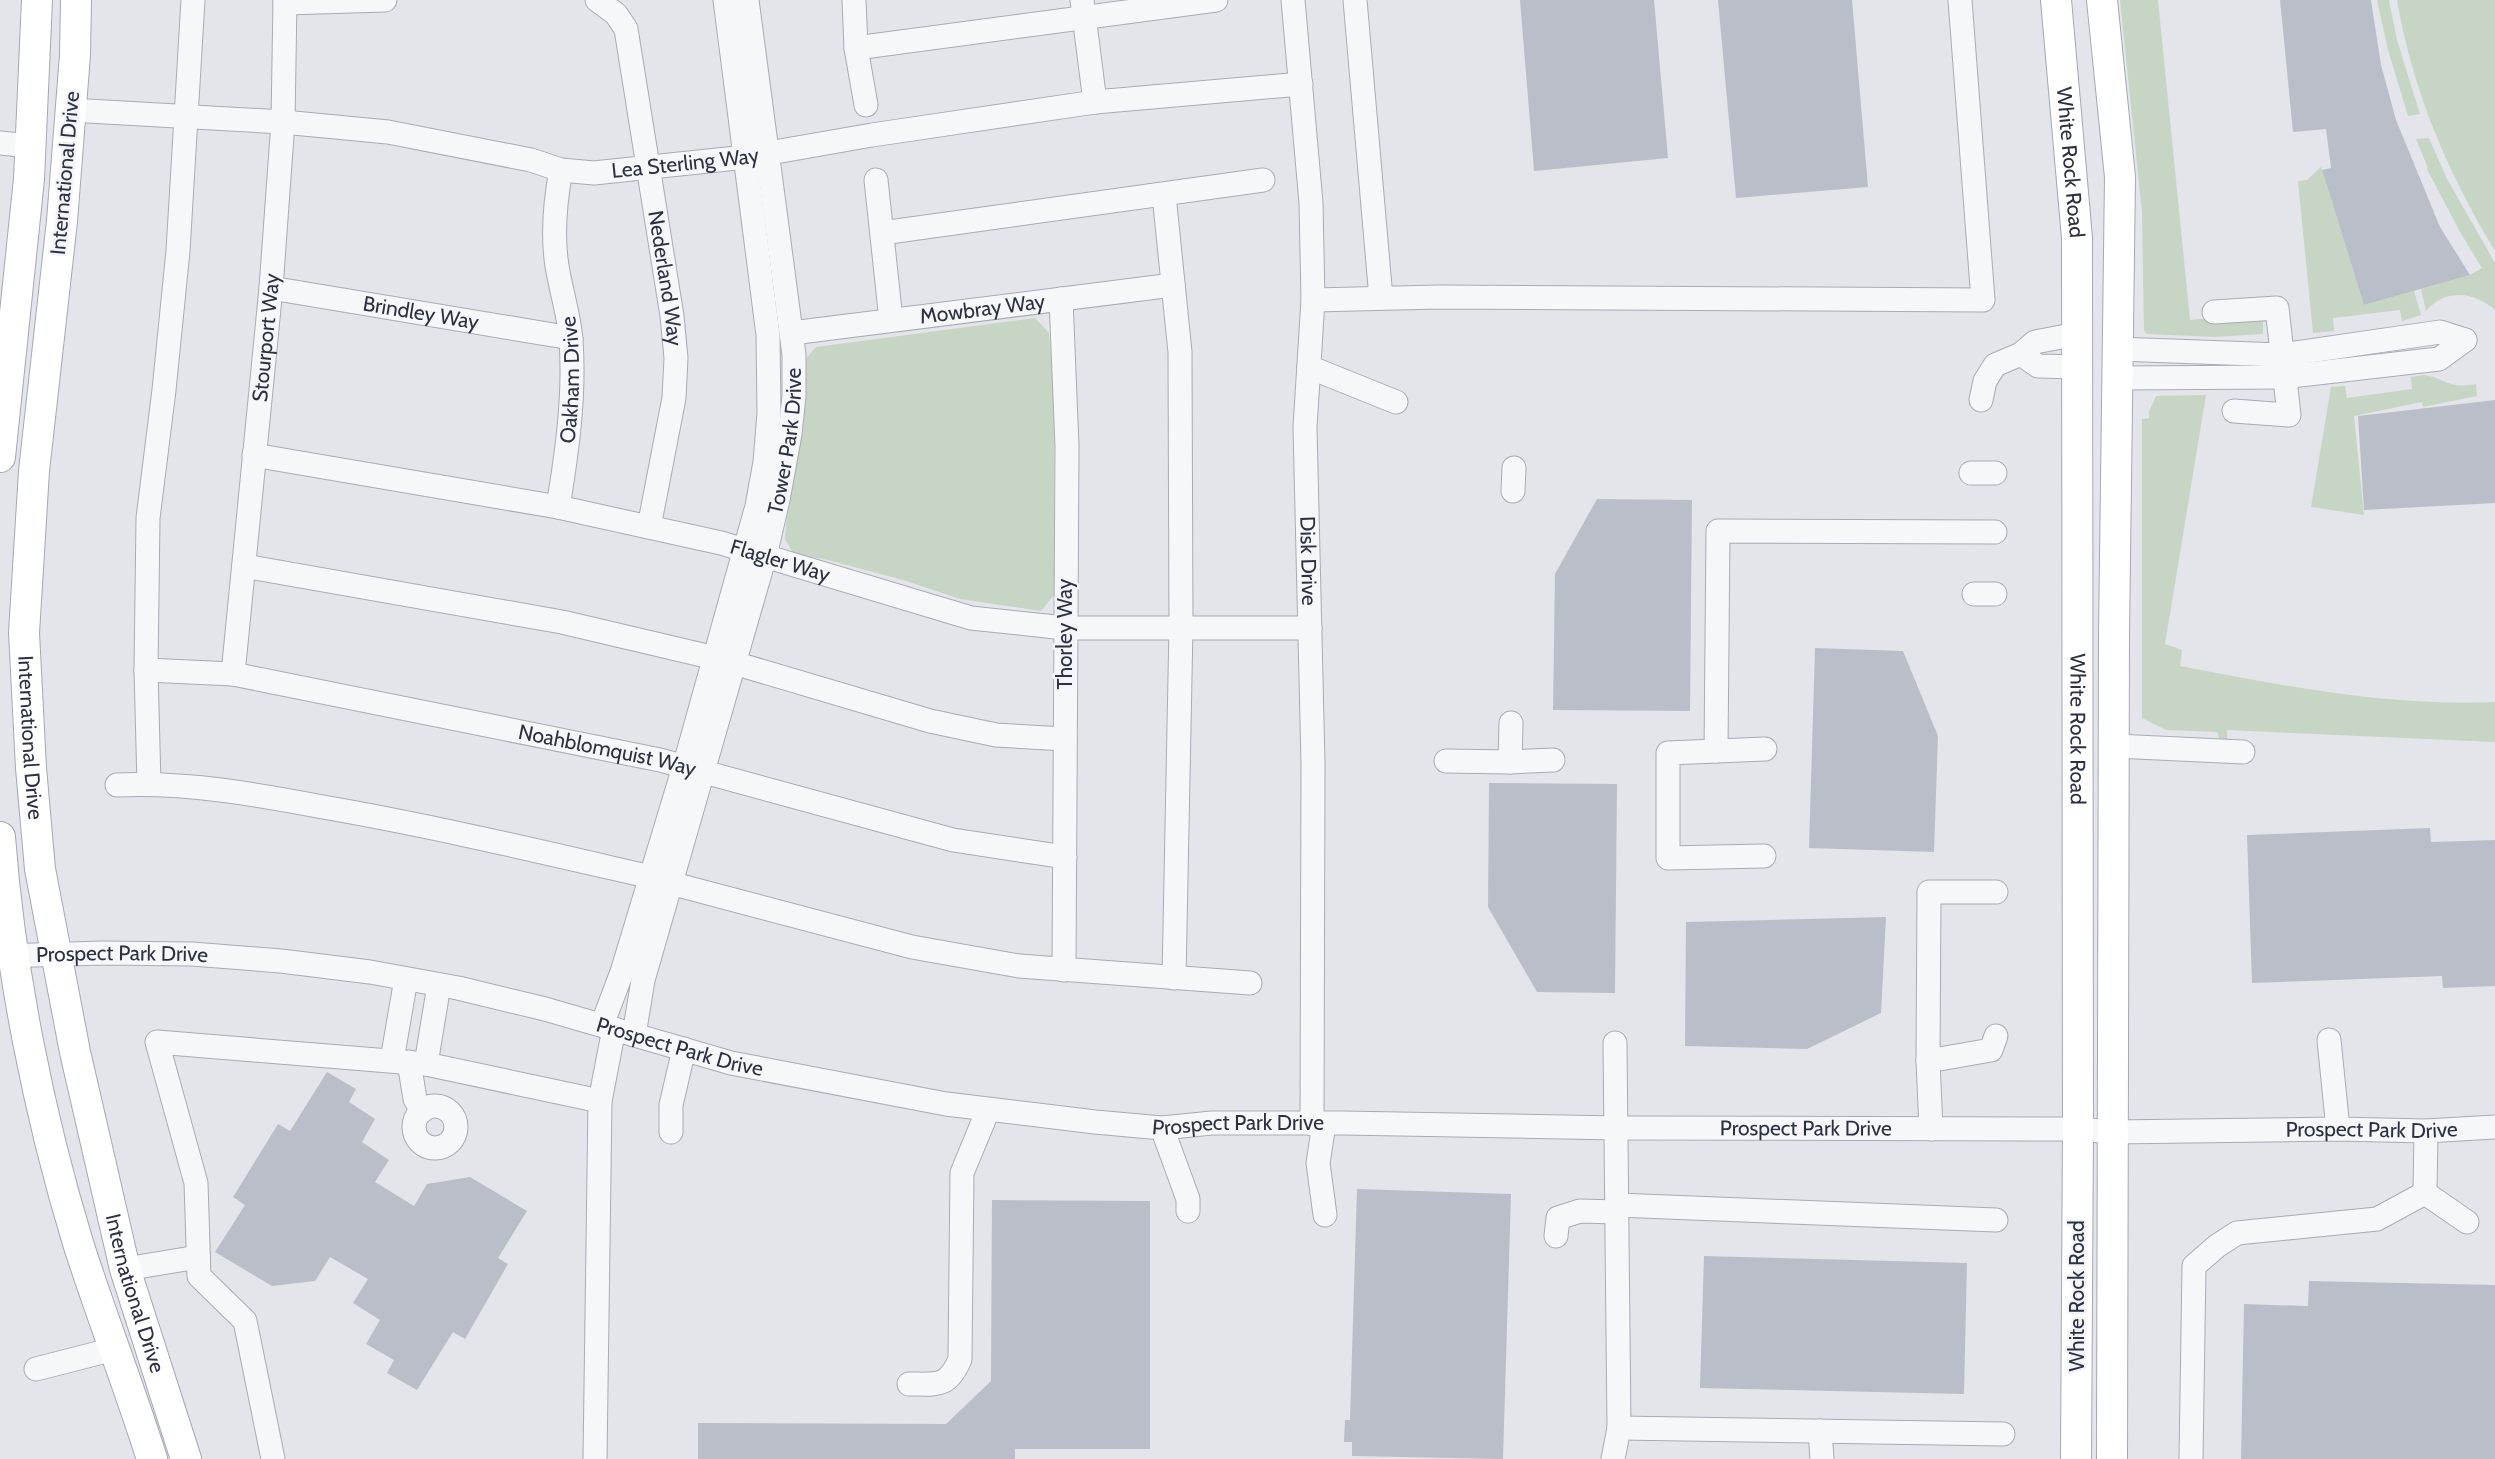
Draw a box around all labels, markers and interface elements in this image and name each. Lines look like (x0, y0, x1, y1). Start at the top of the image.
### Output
street label: White Rock Road (2052, 86, 2090, 239)
street label: International Drive (45, 90, 84, 256)
street label: Lea Sterling Way (610, 142, 761, 183)
street label: Nederland Way (643, 209, 688, 348)
street label: Stourport Way (247, 272, 284, 403)
street label: Mowbray Way (918, 288, 1047, 329)
street label: Brindley Way (361, 291, 481, 335)
street label: Oakham Drive (554, 314, 584, 445)
street label: Tower Park Drive (762, 367, 806, 517)
street label: Disk Drive (1295, 516, 1322, 606)
street label: Flagler Way (727, 533, 833, 587)
street label: Thorley Way (1052, 578, 1077, 689)
street label: White Rock Road (2065, 653, 2091, 805)
street label: International Drive (13, 655, 49, 821)
street label: Noahblomquist Way (516, 719, 699, 781)
street label: Prospect Park Drive (36, 940, 209, 967)
street label: Prospect Park Drive (594, 1012, 766, 1081)
street label: Prospect Park Drive (1151, 1110, 1324, 1140)
street label: Prospect Park Drive (1720, 1115, 1892, 1141)
street label: Prospect Park Drive (2285, 1116, 2459, 1143)
street label: International Drive (101, 1211, 171, 1376)
street label: White Rock Road (2064, 1220, 2089, 1372)

